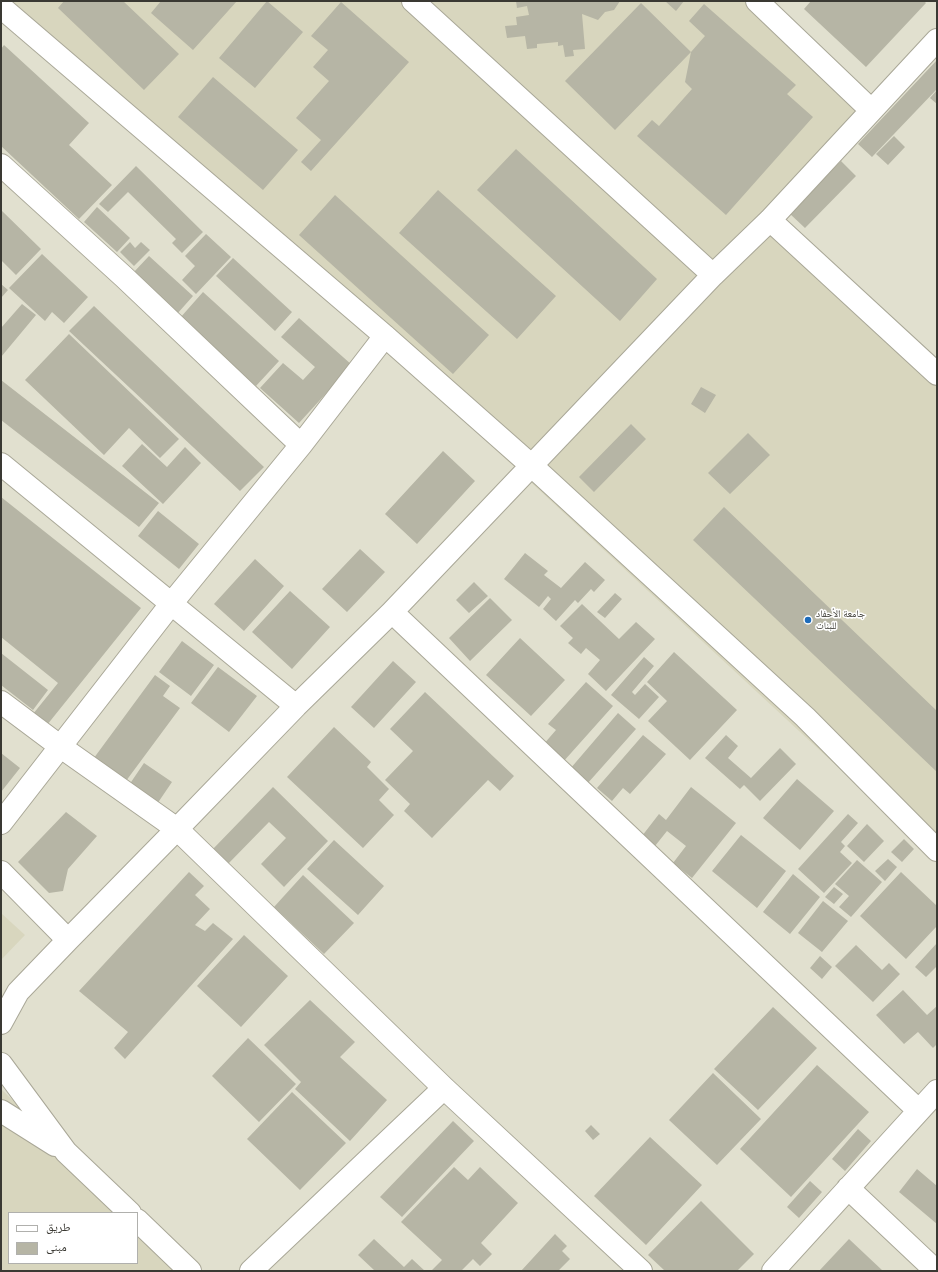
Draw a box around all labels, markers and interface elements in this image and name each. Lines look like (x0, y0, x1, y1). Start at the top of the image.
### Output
place label: جامعة الأحفاد للبنات (816, 608, 865, 632)
marker: جامعة الأحفاد للبنات (803, 615, 813, 625)
legend (8, 1212, 138, 1264)
text: طريق (46, 1219, 71, 1234)
text: مبنى (46, 1239, 67, 1254)

